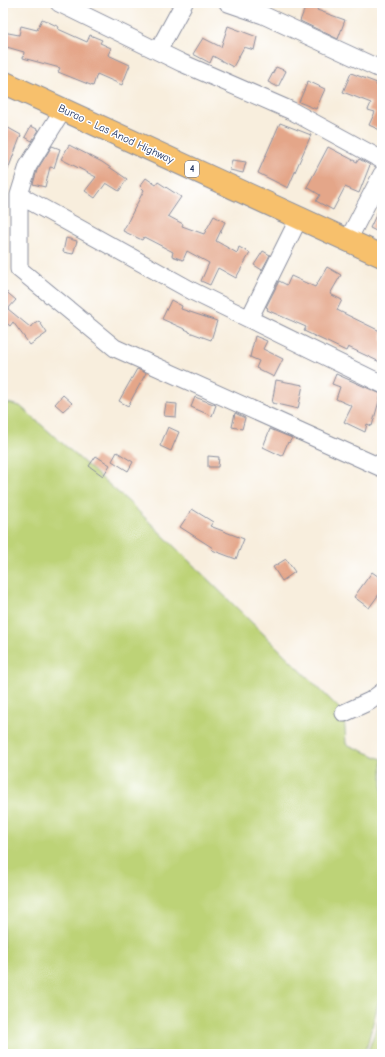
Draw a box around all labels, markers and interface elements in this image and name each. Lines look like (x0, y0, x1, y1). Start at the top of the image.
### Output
street label: Burao - Las Anod Highway (56, 101, 176, 167)
road number: 4 (185, 161, 199, 177)

